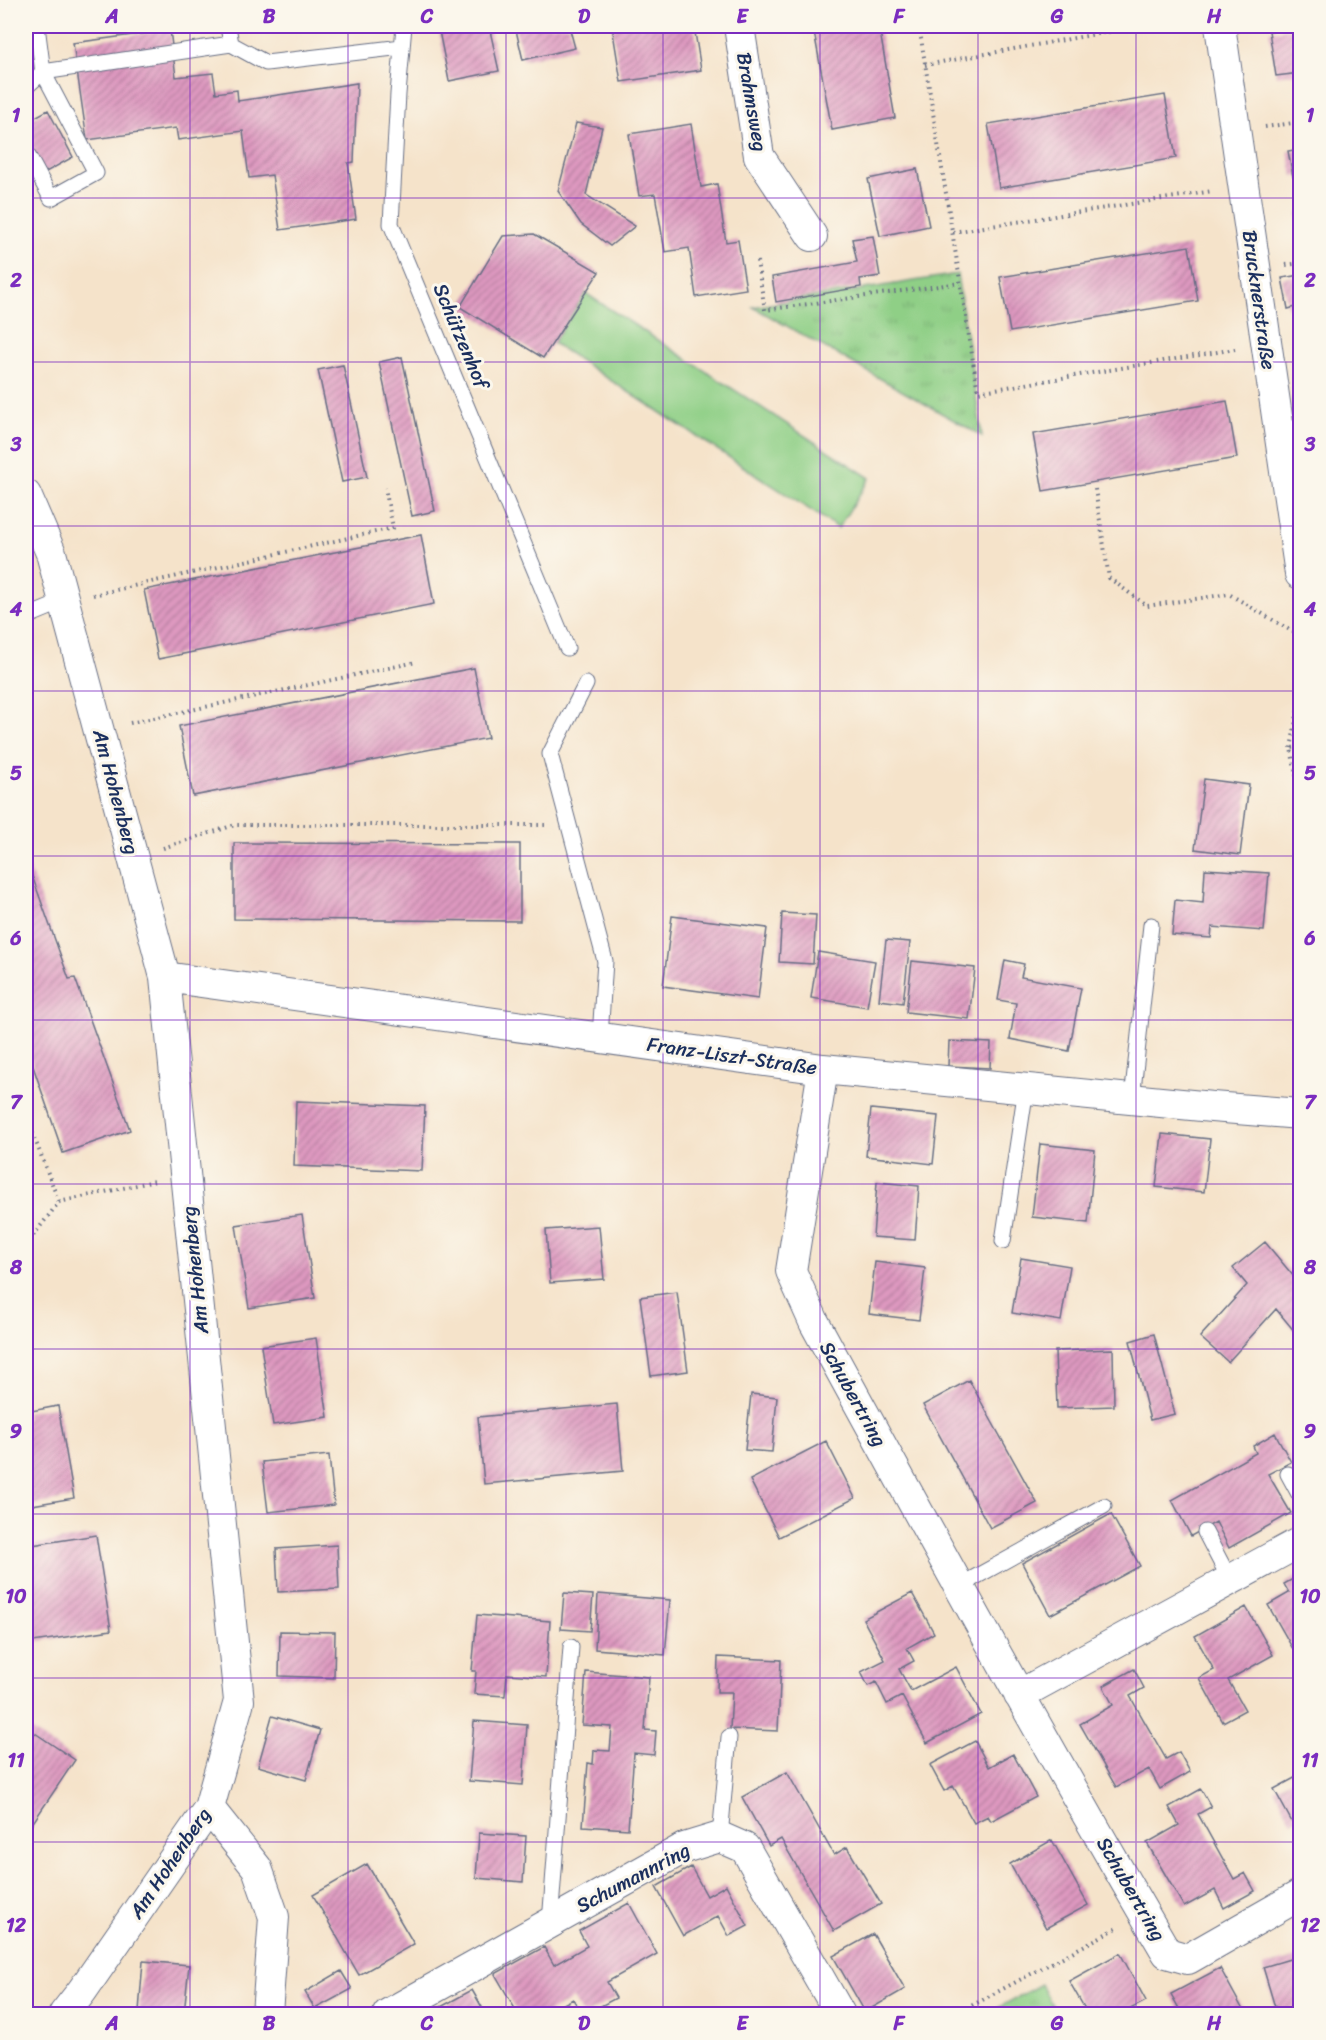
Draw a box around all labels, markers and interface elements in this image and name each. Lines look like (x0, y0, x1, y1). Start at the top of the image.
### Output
text: A (104, 0, 119, 34)
text: B (263, 0, 276, 34)
text: C (420, 0, 434, 34)
text: D (578, 0, 591, 34)
text: E (736, 0, 749, 34)
text: F (893, 0, 906, 34)
text: G (1050, 0, 1064, 34)
text: H (1206, 0, 1222, 34)
street label: Brahmsweg (726, 50, 778, 154)
text: 1 (12, 98, 21, 133)
text: 1 (1306, 98, 1315, 133)
street label: Brucknerstraße (1232, 228, 1286, 372)
text: 2 (9, 263, 22, 298)
text: 2 (1303, 263, 1316, 298)
street label: Schützenhof (423, 278, 500, 397)
text: 3 (10, 427, 22, 462)
text: 3 (1304, 427, 1316, 462)
text: 4 (9, 592, 23, 627)
text: 4 (1303, 592, 1317, 627)
street label: Am Hohenberg (82, 724, 150, 859)
text: 5 (10, 756, 22, 791)
text: 5 (1304, 756, 1316, 791)
text: 6 (9, 921, 22, 956)
text: 6 (1303, 921, 1316, 956)
street label: Franz-Liszt-Straße (645, 1027, 819, 1085)
text: 7 (10, 1085, 23, 1120)
text: 7 (1304, 1085, 1317, 1120)
street label: Am Hohenberg (171, 1204, 219, 1337)
text: 8 (9, 1250, 23, 1285)
text: 8 (1303, 1250, 1317, 1285)
street label: Schubertring (810, 1335, 896, 1453)
text: 9 (10, 1414, 22, 1449)
text: 9 (1304, 1414, 1316, 1449)
text: 10 (5, 1579, 27, 1614)
text: 10 (1299, 1579, 1321, 1614)
text: 11 (7, 1743, 25, 1778)
text: 11 (1301, 1743, 1319, 1778)
street label: Am Hohenberg (119, 1800, 220, 1927)
street label: Schubertring (1087, 1830, 1175, 1948)
street label: Schumannring (569, 1833, 697, 1923)
text: 12 (6, 1908, 27, 1943)
text: 12 (1300, 1908, 1321, 1943)
text: A (104, 2006, 119, 2040)
text: B (263, 2006, 276, 2040)
text: C (420, 2006, 434, 2040)
text: D (578, 2006, 591, 2040)
text: E (736, 2006, 749, 2040)
text: F (893, 2006, 906, 2040)
text: G (1050, 2006, 1064, 2040)
text: H (1206, 2006, 1222, 2040)

